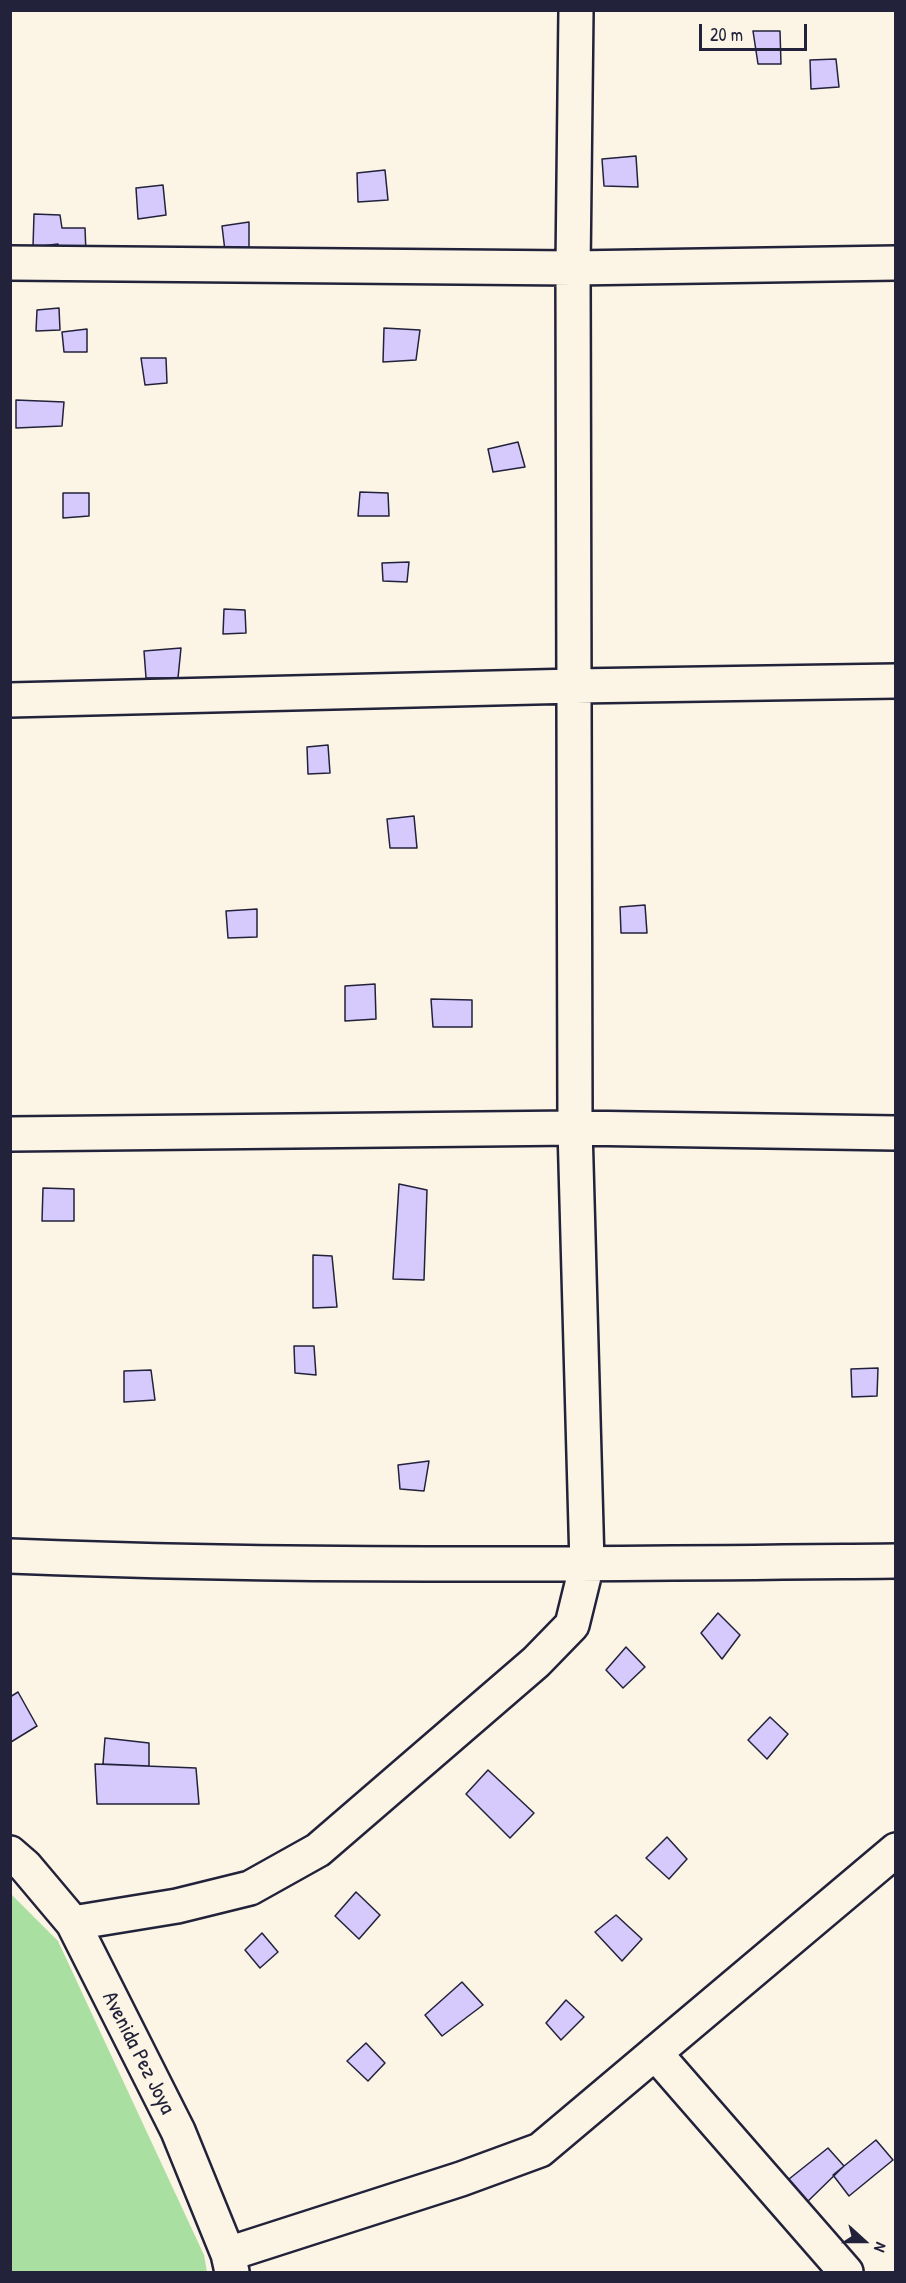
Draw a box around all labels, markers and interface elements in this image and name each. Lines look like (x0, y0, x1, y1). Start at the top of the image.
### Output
scale bar (702, 12, 810, 50)
text: 20 m (710, 22, 743, 47)
street label: Avenida Pez Joya (96, 1987, 180, 2119)
north arrow (834, 2211, 894, 2271)
text: N (869, 2240, 893, 2255)

